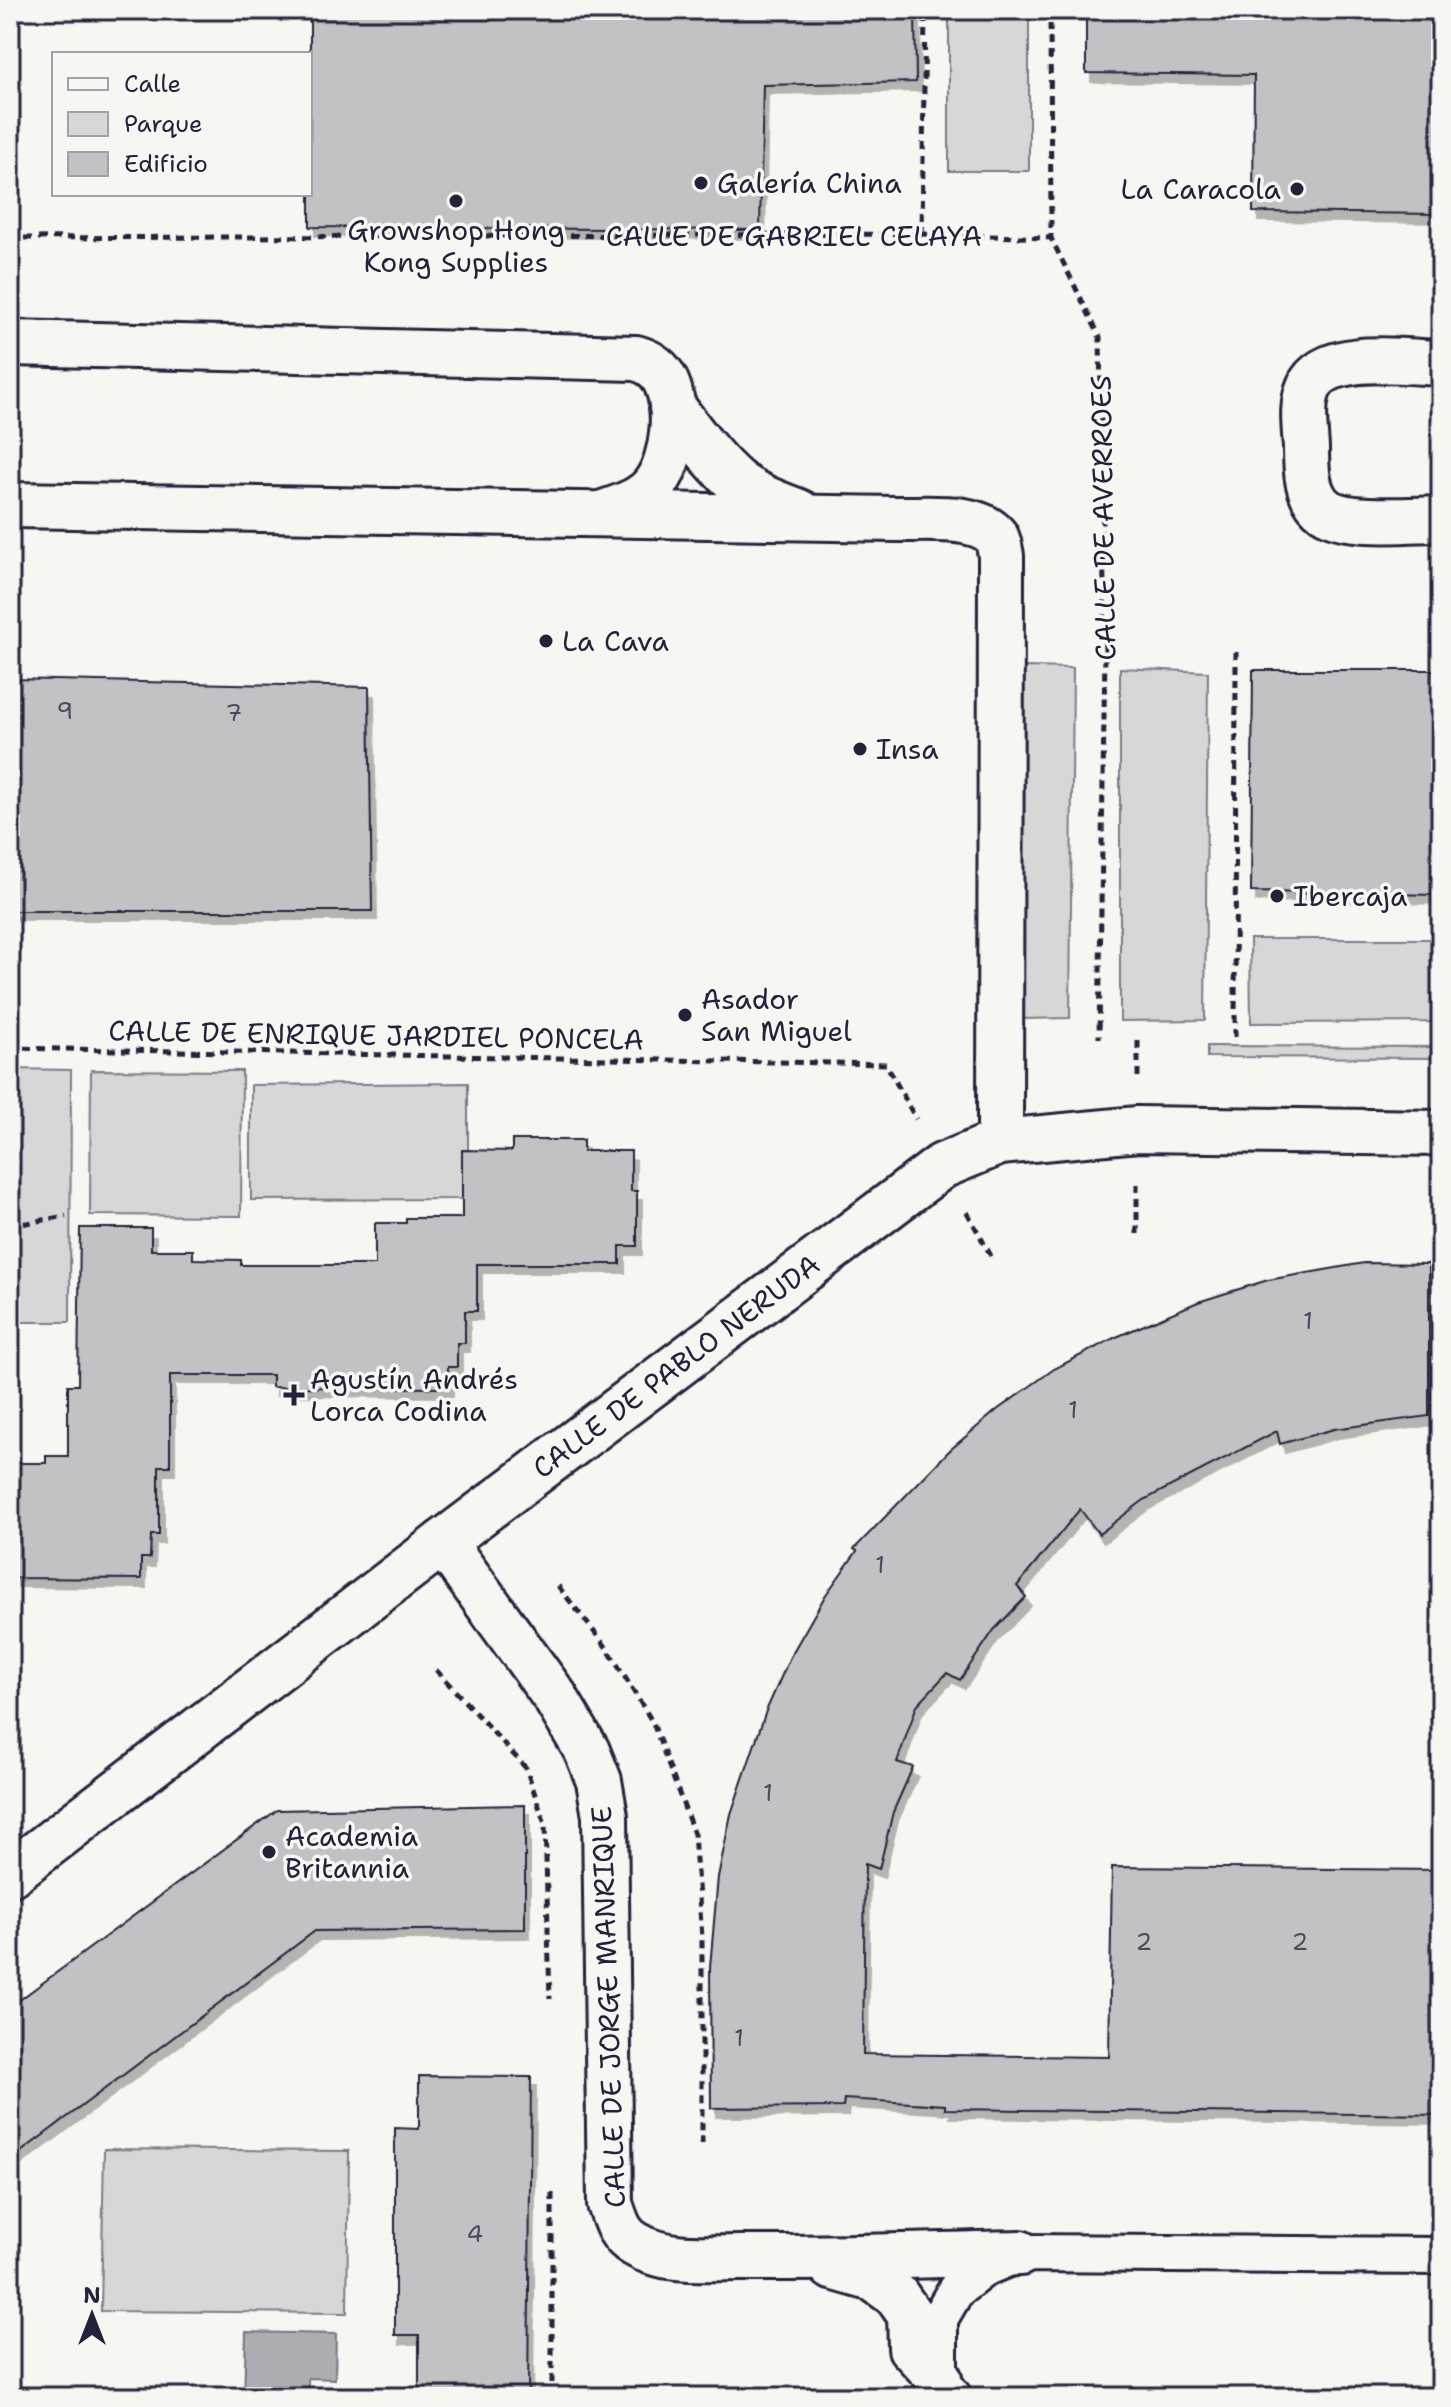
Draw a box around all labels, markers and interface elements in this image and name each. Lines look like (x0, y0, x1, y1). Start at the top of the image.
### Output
legend (52, 52, 312, 196)
text: Calle (124, 68, 181, 100)
text: Parque (124, 108, 203, 140)
text: Edificio (124, 148, 208, 180)
place label: Galería China (717, 164, 902, 202)
place label: La Caracola (1120, 170, 1281, 208)
marker: Galería China (692, 174, 710, 192)
marker: La Caracola (1288, 180, 1306, 198)
marker: Growshop Hong Kong Supplies (447, 192, 465, 210)
place label: Growshop Hong Kong Supplies (347, 211, 565, 281)
street label: CALLE DE GABRIEL CELAYA (606, 217, 982, 255)
street label: CALLE DE AVERROES (1082, 375, 1124, 661)
place label: La Cava (562, 622, 669, 660)
marker: La Cava (537, 632, 555, 650)
house number: 9 (57, 695, 73, 727)
house number: 7 (226, 697, 242, 729)
place label: Insa (876, 730, 939, 768)
marker: Insa (851, 740, 869, 758)
place label: Ibercaja (1293, 877, 1407, 915)
marker: Ibercaja (1268, 887, 1286, 905)
place label: Asador San Miguel (701, 980, 852, 1050)
marker: Asador San Miguel (676, 1006, 694, 1024)
street label: CALLE DE ENRIQUE JARDIEL PONCELA (108, 1011, 644, 1059)
street label: CALLE DE PABLO NERUDA (525, 1245, 827, 1487)
house number: 1 (1303, 1305, 1313, 1337)
place label: Agustín Andrés Lorca Codina (310, 1360, 518, 1430)
marker: Agustín Andrés Lorca Codina (285, 1386, 303, 1404)
house number: 1 (1068, 1394, 1078, 1426)
house number: 1 (875, 1549, 885, 1581)
house number: 1 (763, 1777, 773, 1809)
street label: CALLE DE JORGE MANRIQUE (582, 1805, 634, 2209)
place label: Academia Britannia (285, 1817, 418, 1887)
marker: Academia Britannia (260, 1843, 278, 1861)
house number: 2 (1136, 1926, 1152, 1958)
house number: 2 (1292, 1926, 1308, 1958)
house number: 1 (734, 2022, 744, 2054)
house number: 4 (467, 2218, 483, 2250)
north arrow (52, 2275, 132, 2355)
text: N (83, 2281, 101, 2310)

